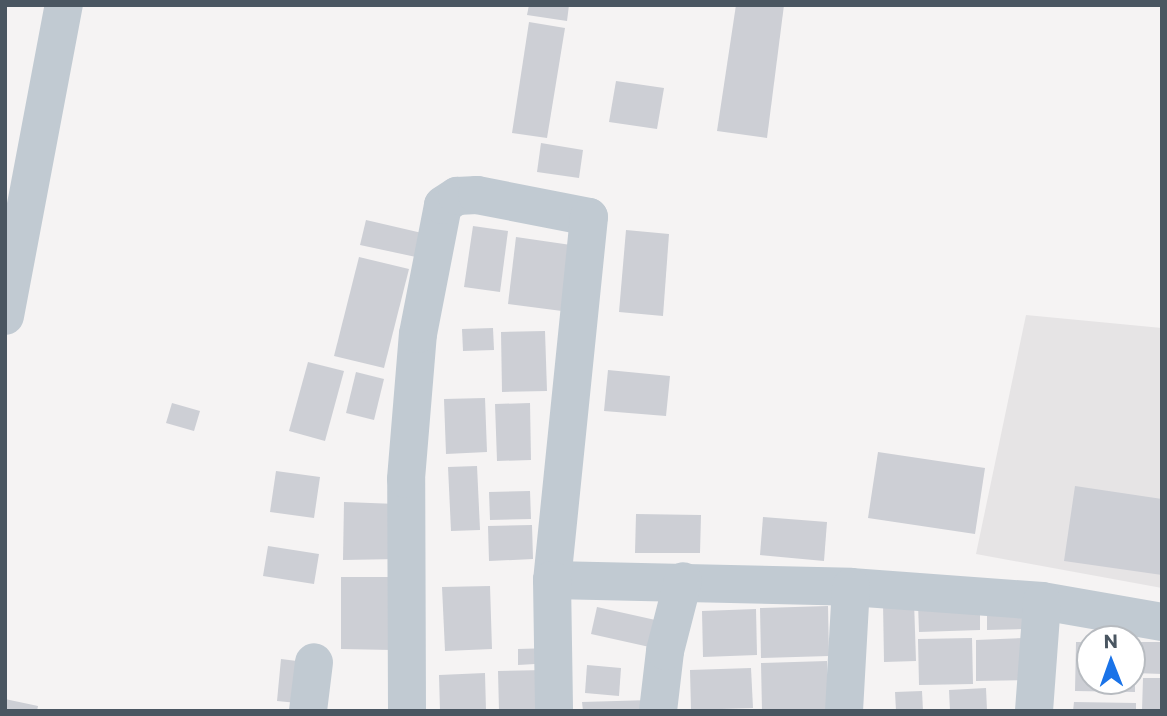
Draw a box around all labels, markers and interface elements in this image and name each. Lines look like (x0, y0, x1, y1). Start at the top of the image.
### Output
north arrow (1076, 625, 1146, 695)
text: N (1103, 629, 1118, 652)

